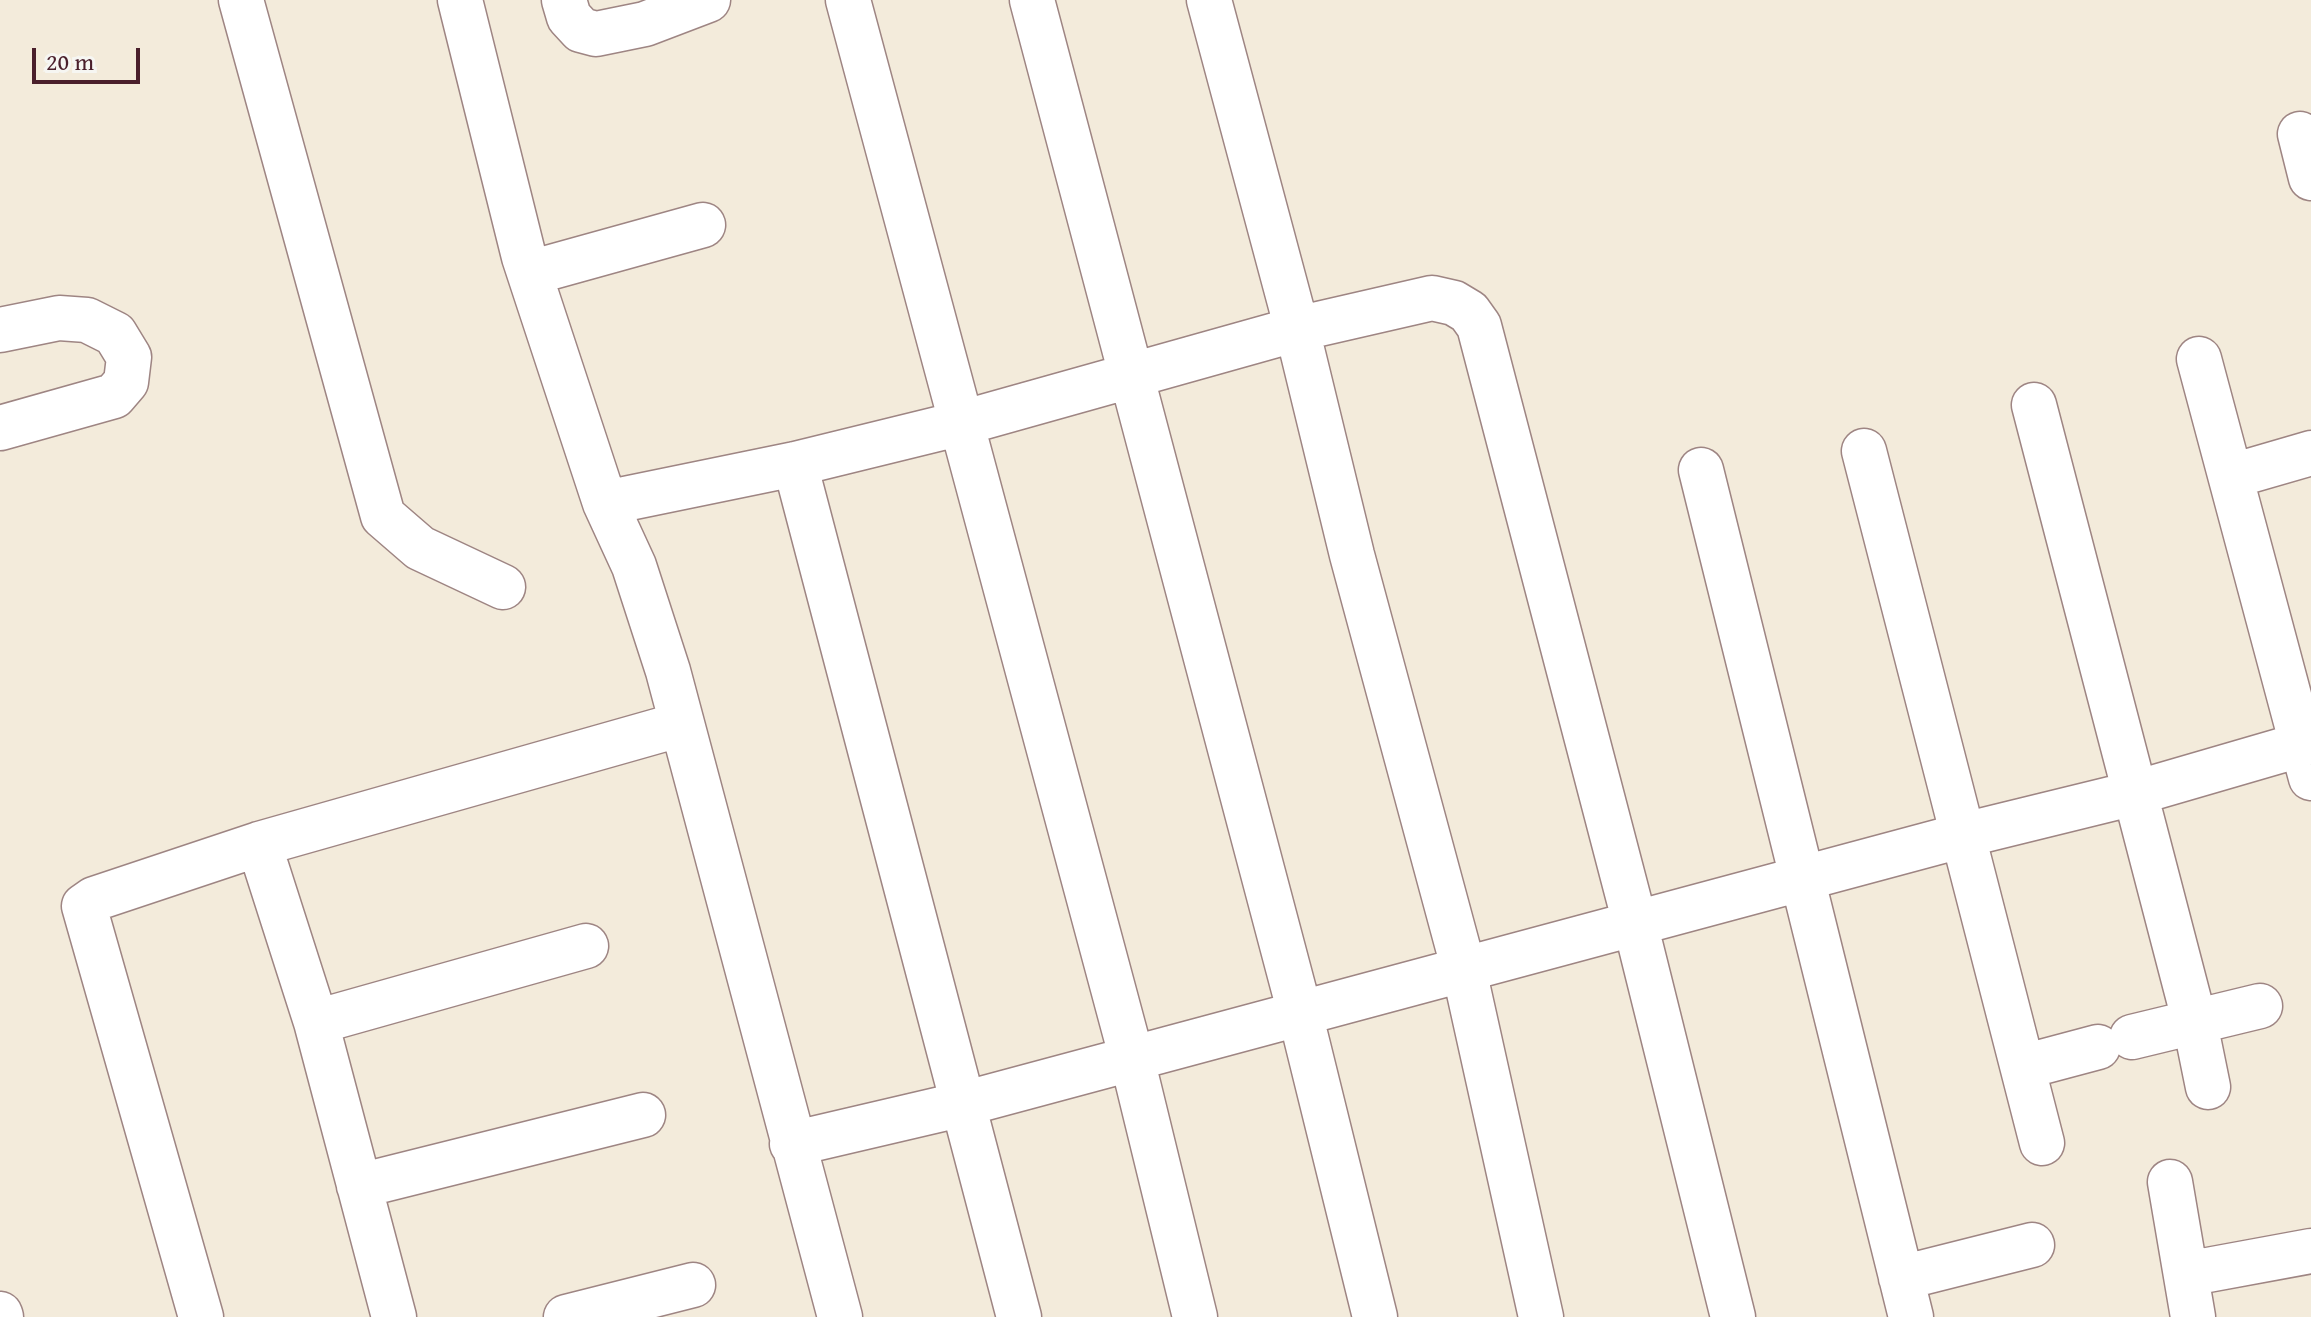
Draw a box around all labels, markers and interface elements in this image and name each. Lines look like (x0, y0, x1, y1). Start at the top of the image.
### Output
scale bar (36, 32, 144, 82)
text: 20 m (46, 44, 94, 79)

